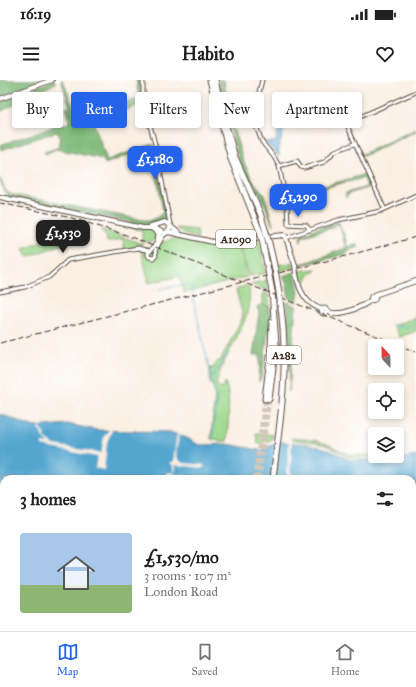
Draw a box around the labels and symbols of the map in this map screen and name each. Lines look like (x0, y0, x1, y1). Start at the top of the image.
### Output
pin: £1,180 (122, 146, 188, 180)
pin: £1,290 (265, 184, 331, 218)
pin: £1,530 (30, 220, 96, 254)
road number: A1090 (216, 230, 256, 248)
north arrow (368, 339, 404, 375)
road number: A282 (267, 346, 301, 364)

